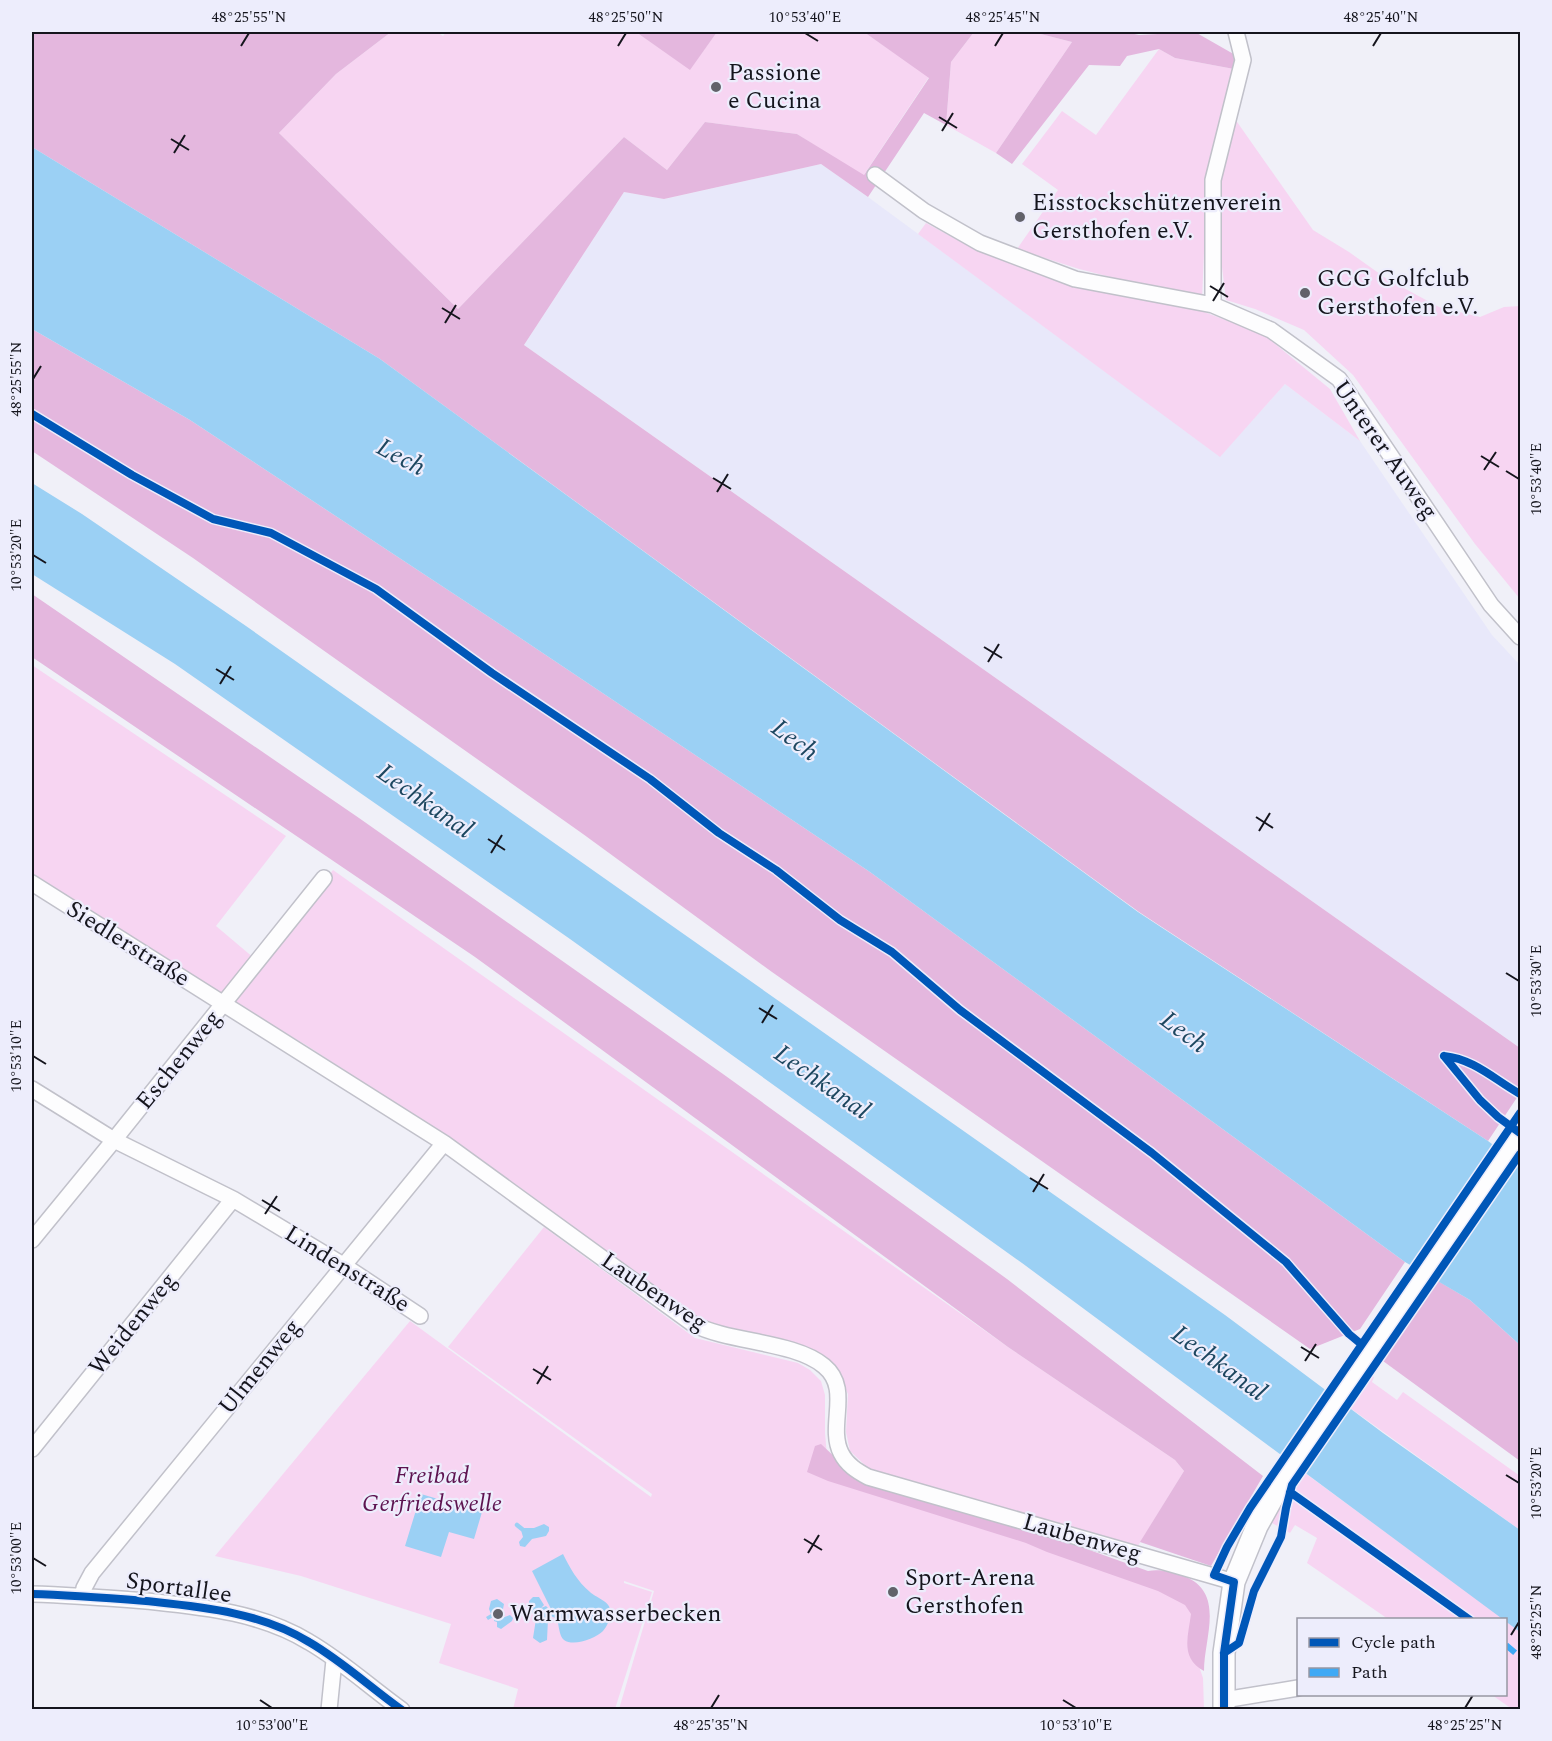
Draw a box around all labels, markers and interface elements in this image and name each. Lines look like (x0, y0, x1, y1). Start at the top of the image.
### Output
text: 48°25'55"N (212, 6, 287, 29)
text: 48°25'50"N (589, 6, 664, 29)
text: 10°53'40"E (769, 6, 841, 29)
text: 48°25'45"N (966, 6, 1041, 29)
text: 48°25'40"N (1344, 6, 1419, 29)
place label: Passione e Cucina (728, 55, 821, 119)
marker: Passione e Cucina (709, 80, 723, 94)
place label: Eisstockschützenverein Gersthofen e.V. (1032, 185, 1282, 249)
marker: Eisstockschützenverein Gersthofen e.V. (1013, 210, 1027, 224)
place label: GCG Golfclub Gersthofen e.V. (1317, 261, 1478, 325)
marker: GCG Golfclub Gersthofen e.V. (1298, 286, 1312, 300)
text: 48°25'55"N (5, 341, 28, 417)
street label: Unterer Auweg (1323, 373, 1447, 527)
water label: Lech (369, 427, 433, 487)
text: 10°53'40"E (1525, 443, 1548, 515)
text: 10°53'20"E (5, 519, 28, 591)
water label: Lech (763, 709, 827, 771)
water label: Lechkanal (369, 753, 482, 849)
street label: Siedlerstraße (59, 892, 197, 996)
text: 10°53'30"E (1525, 945, 1548, 1017)
water label: Lech (1152, 1001, 1216, 1063)
street label: Eschenweg (127, 1002, 231, 1118)
text: 10°53'10"E (5, 1020, 28, 1092)
water label: Lechkanal (766, 1034, 879, 1130)
street label: Lindenstraße (277, 1216, 417, 1322)
street label: Laubenweg (593, 1243, 715, 1341)
street label: Weidenweg (80, 1265, 186, 1383)
street label: Ulmenweg (210, 1311, 310, 1423)
water label: Lechkanal (1163, 1315, 1275, 1412)
text: 10°53'20"E (1525, 1447, 1548, 1519)
park label: Freibad Gerfriedswelle (362, 1458, 502, 1522)
street label: Laubenweg (1018, 1504, 1146, 1572)
text: 10°53'00"E (5, 1522, 28, 1594)
place label: Sport-Arena Gersthofen (905, 1560, 1035, 1624)
street label: Sportallee (124, 1563, 234, 1613)
text: 48°25'25"N (1525, 1584, 1548, 1660)
marker: Sport-Arena Gersthofen (886, 1585, 900, 1599)
place label: Warmwasserbecken (510, 1596, 721, 1632)
marker: Warmwasserbecken (491, 1607, 505, 1621)
legend (1297, 1618, 1507, 1696)
text: Cycle path (1351, 1629, 1436, 1656)
text: Path (1351, 1659, 1388, 1686)
text: 10°53'00"E (236, 1714, 308, 1737)
text: 48°25'35"N (674, 1714, 749, 1737)
text: 10°53'10"E (1040, 1714, 1112, 1737)
text: 48°25'25"N (1428, 1714, 1503, 1737)

